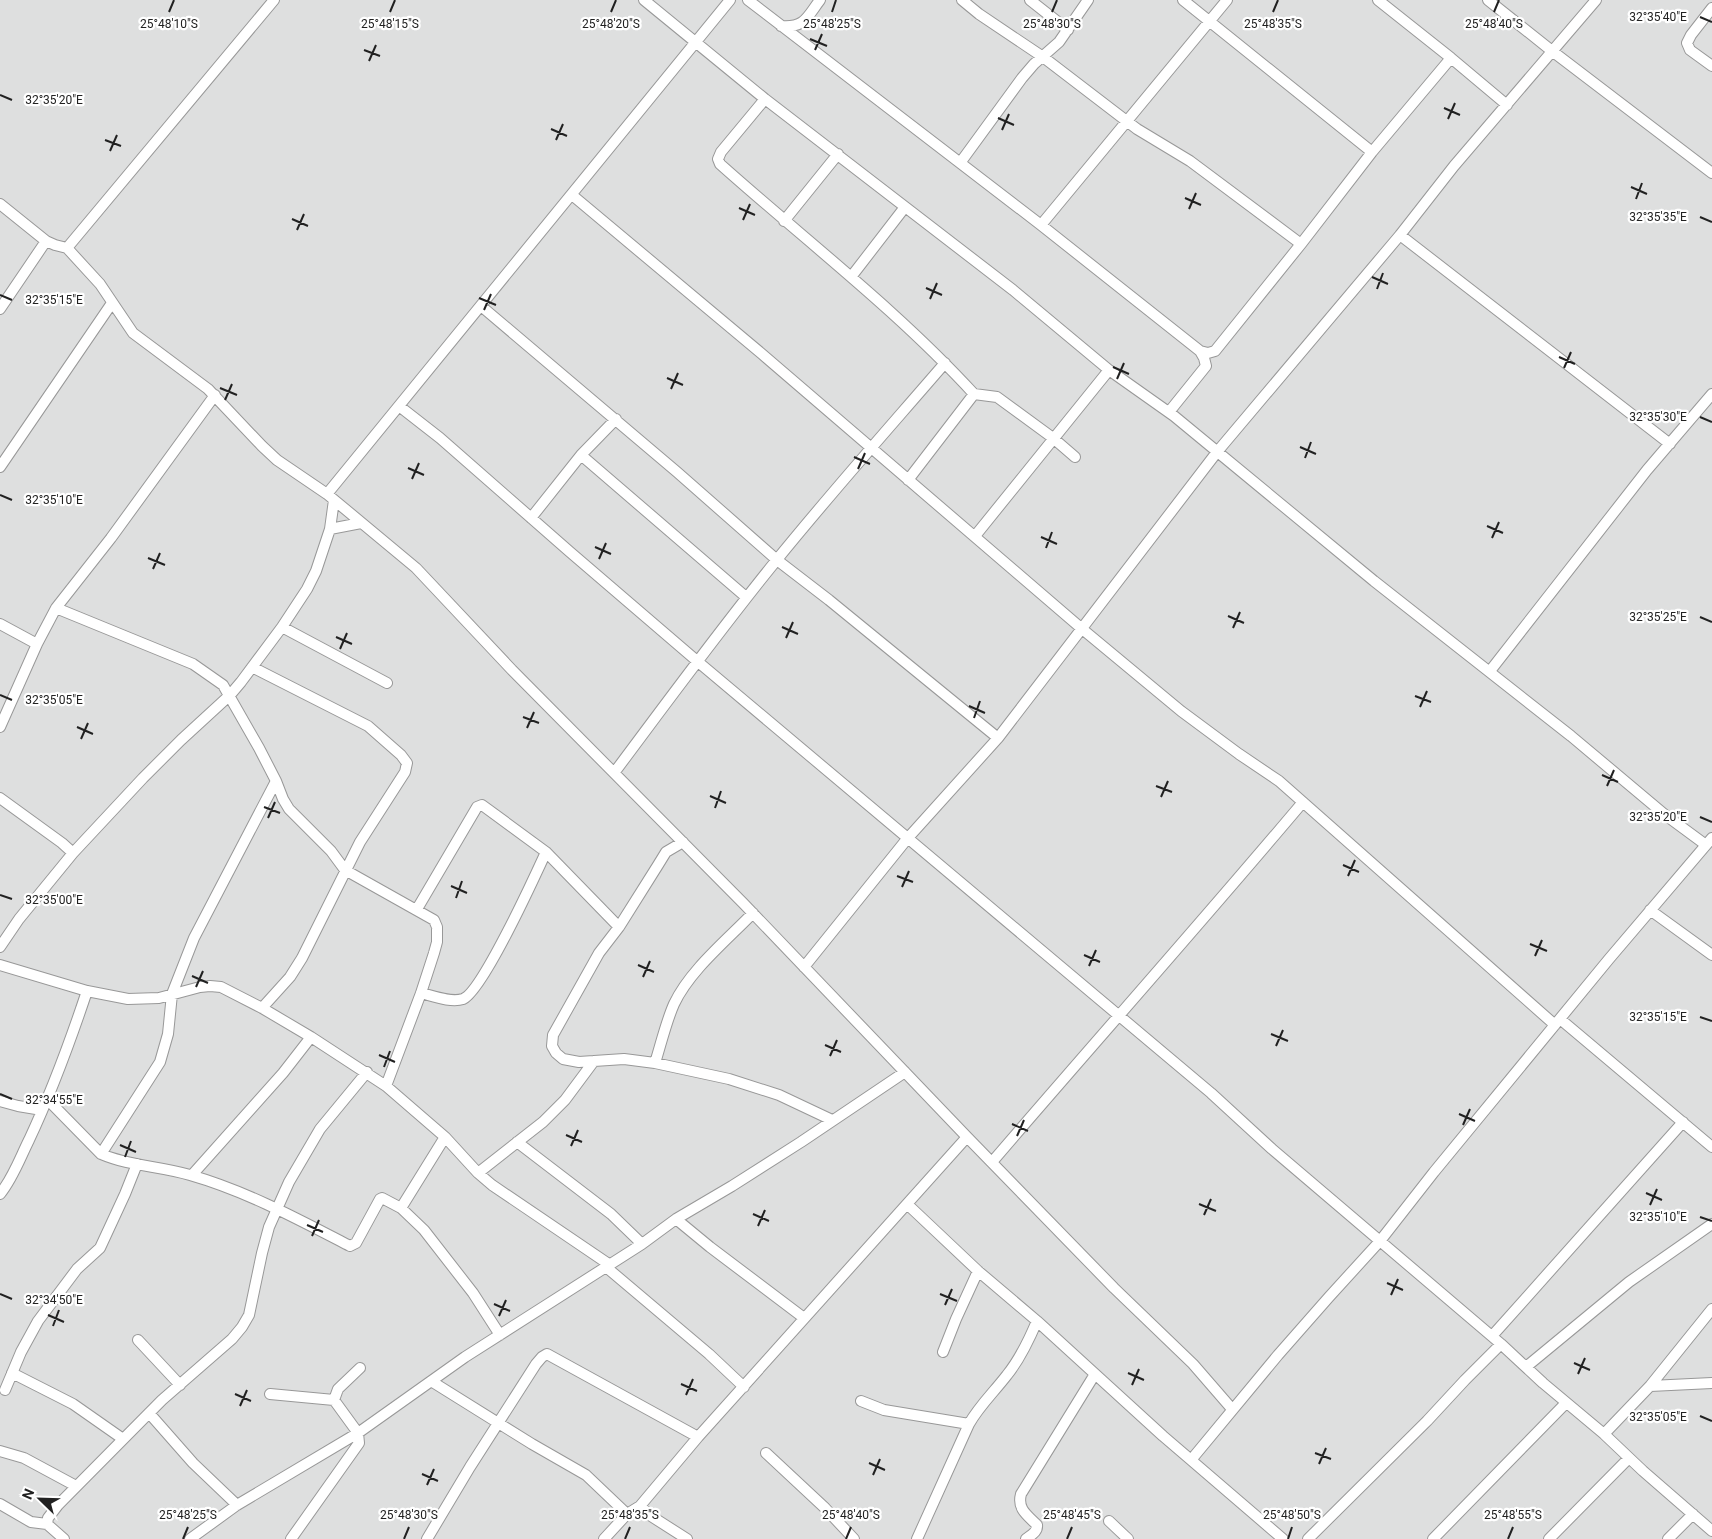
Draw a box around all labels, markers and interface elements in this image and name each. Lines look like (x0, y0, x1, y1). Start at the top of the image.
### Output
text: 32°35'40"E (1629, 10, 1687, 24)
text: 25°48'10"S (140, 17, 198, 31)
text: 25°48'15"S (361, 17, 419, 31)
text: 25°48'20"S (582, 17, 640, 31)
text: 25°48'25"S (803, 17, 861, 31)
text: 25°48'30"S (1023, 17, 1081, 31)
text: 25°48'35"S (1244, 17, 1302, 31)
text: 25°48'40"S (1465, 17, 1523, 31)
text: 32°35'20"E (25, 93, 83, 107)
text: 32°35'35"E (1629, 210, 1687, 224)
text: 32°35'15"E (25, 293, 83, 307)
text: 32°35'30"E (1629, 410, 1687, 424)
text: 32°35'10"E (25, 493, 83, 507)
text: 32°35'25"E (1629, 610, 1687, 624)
text: 32°35'05"E (25, 693, 83, 707)
text: 32°35'20"E (1629, 810, 1687, 824)
text: 32°35'00"E (25, 893, 83, 907)
text: 32°35'15"E (1629, 1010, 1687, 1024)
text: 32°34'55"E (25, 1093, 83, 1107)
text: 32°35'10"E (1629, 1210, 1687, 1224)
text: 32°34'50"E (25, 1293, 83, 1307)
text: 32°35'05"E (1629, 1410, 1687, 1424)
north arrow (15, 1474, 65, 1524)
text: N (19, 1486, 37, 1502)
text: 25°48'25"S (159, 1508, 217, 1522)
text: 25°48'30"S (380, 1508, 438, 1522)
text: 25°48'35"S (601, 1508, 659, 1522)
text: 25°48'40"S (822, 1508, 880, 1522)
text: 25°48'45"S (1043, 1508, 1101, 1522)
text: 25°48'50"S (1263, 1508, 1321, 1522)
text: 25°48'55"S (1484, 1508, 1542, 1522)

